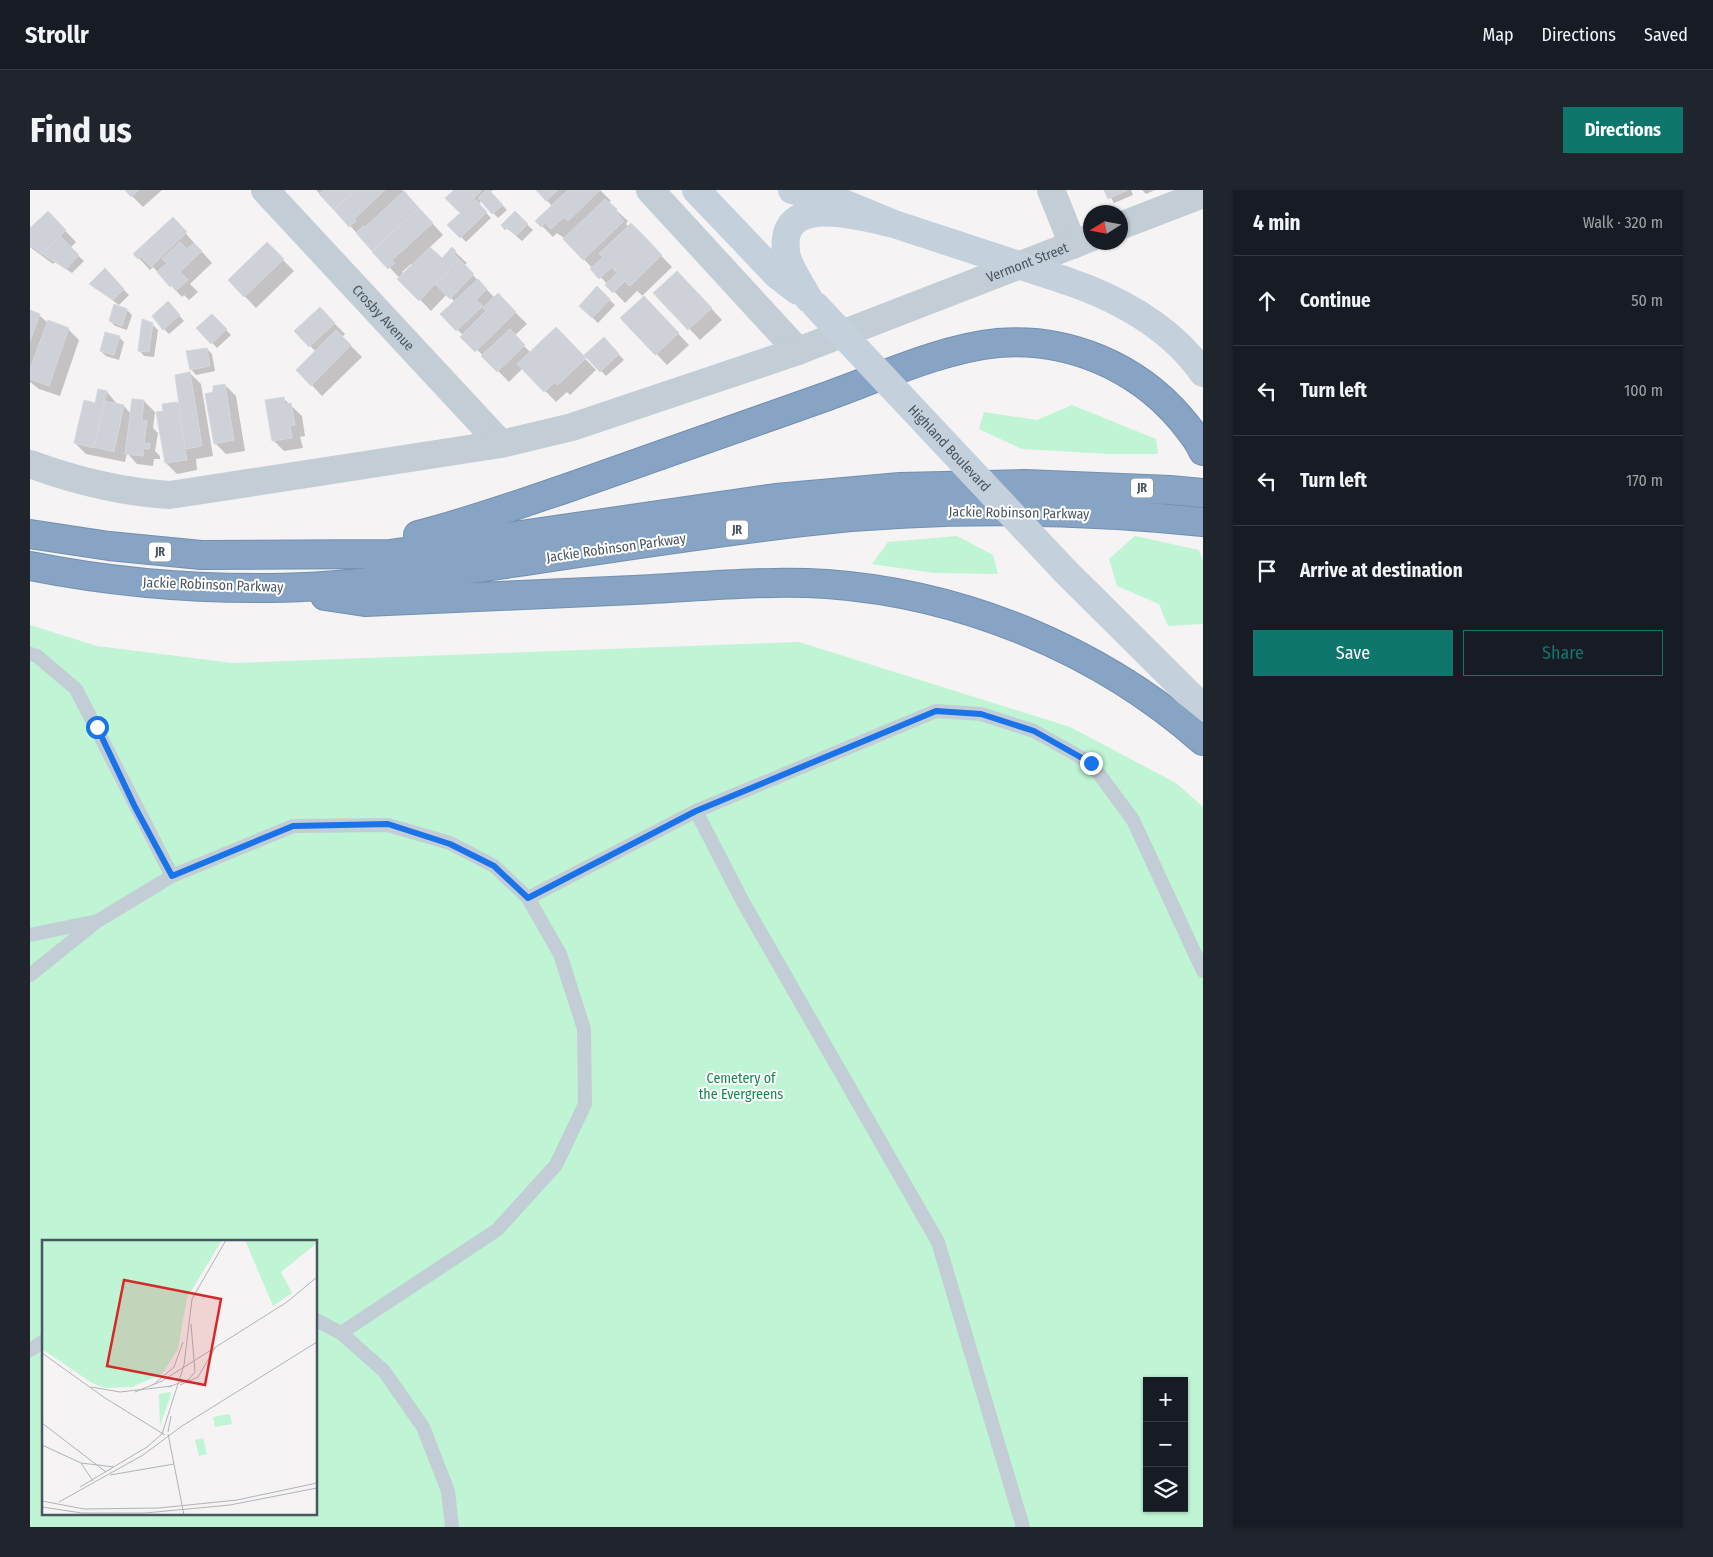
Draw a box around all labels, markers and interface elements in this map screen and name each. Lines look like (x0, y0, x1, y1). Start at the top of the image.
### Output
text: Strollr (25, 21, 89, 49)
text: Map (1482, 24, 1514, 46)
text: Directions (1542, 24, 1616, 46)
text: Saved (1644, 24, 1688, 46)
button: Directions (1563, 107, 1683, 153)
text: Find us (30, 109, 132, 151)
north arrow (1083, 205, 1128, 250)
text: 4 min (1253, 210, 1301, 236)
text: Walk · 320 m (1583, 213, 1663, 232)
street label: Vermont Street (984, 239, 1071, 286)
street label: Crosby Avenue (349, 281, 418, 354)
icon: ahead (1253, 287, 1281, 315)
text: Continue (1300, 289, 1371, 312)
text: 50 m (1631, 291, 1663, 310)
icon: left (1253, 377, 1281, 405)
text: Turn left (1300, 379, 1367, 402)
text: 100 m (1624, 381, 1663, 400)
street label: Highland Boulevard (905, 401, 994, 495)
icon: left (1253, 467, 1281, 495)
text: Turn left (1300, 469, 1367, 492)
text: 170 m (1626, 471, 1663, 490)
road number: JR (1131, 478, 1153, 498)
street label: Jackie Robinson Parkway (948, 503, 1090, 523)
road number: JR (726, 520, 748, 540)
street label: Jackie Robinson Parkway (545, 530, 688, 566)
road number: JR (149, 542, 171, 562)
icon: arrive (1253, 557, 1281, 585)
text: Arrive at destination (1300, 559, 1463, 582)
street label: Jackie Robinson Parkway (142, 574, 284, 596)
button: Save (1253, 630, 1453, 676)
button: Share (1463, 630, 1663, 676)
route start (86, 716, 109, 739)
route end (1080, 752, 1103, 775)
park label: Cemetery of the Evergreens (699, 1070, 783, 1103)
inset map (42, 1240, 318, 1514)
map controls (1143, 1377, 1188, 1512)
button: + (1143, 1377, 1188, 1422)
button: − (1143, 1422, 1188, 1467)
button: layers (1143, 1467, 1188, 1512)

